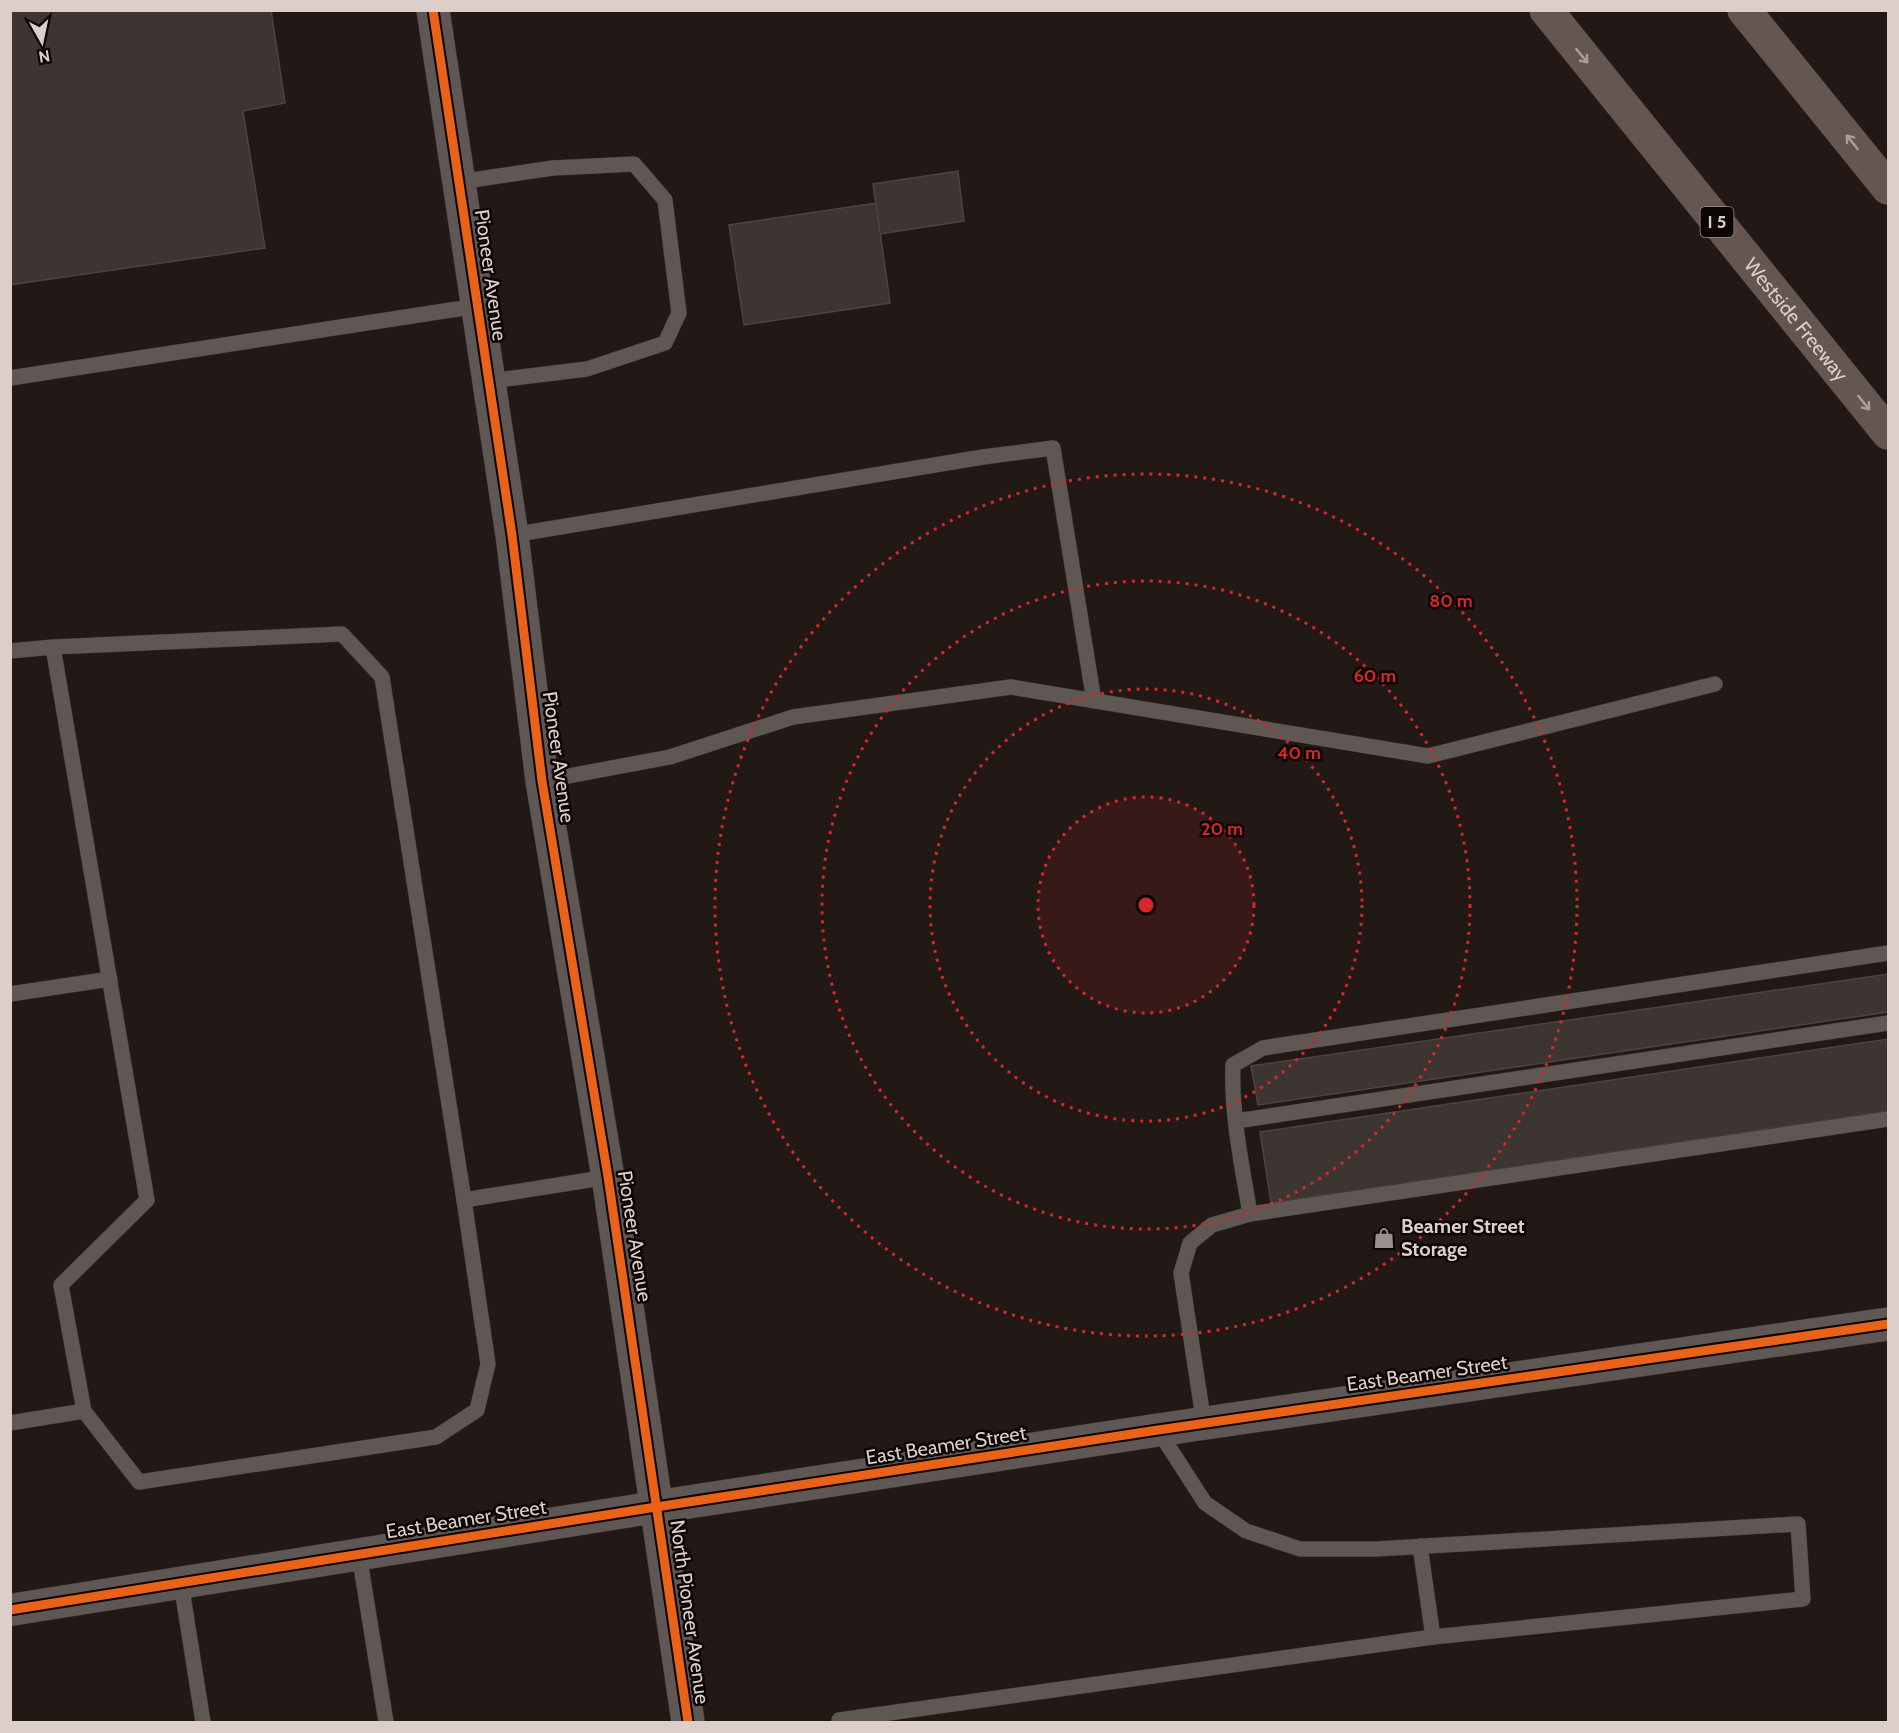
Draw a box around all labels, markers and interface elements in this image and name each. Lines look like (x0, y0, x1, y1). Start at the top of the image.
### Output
north arrow (12, 12, 72, 72)
text: N (37, 46, 51, 67)
one-way arrow (1576, 48, 1589, 64)
one-way arrow (1845, 134, 1858, 150)
road number: I 5 (1700, 207, 1734, 237)
street label: Pioneer Avenue (470, 208, 512, 342)
street label: Westside Freeway (1739, 253, 1853, 386)
one-way arrow (1858, 395, 1871, 411)
text: 80 m (1429, 590, 1473, 612)
text: 60 m (1354, 665, 1396, 687)
street label: Pioneer Avenue (538, 690, 580, 824)
text: 40 m (1277, 742, 1321, 764)
text: 20 m (1201, 818, 1243, 840)
centre of rings (1136, 895, 1156, 915)
street label: Pioneer Avenue (613, 1169, 657, 1303)
place label: Beamer Street Storage (1401, 1214, 1525, 1261)
shop icon: Beamer Street Storage (1372, 1226, 1396, 1250)
street label: East Beamer Street (1345, 1350, 1509, 1396)
street label: East Beamer Street (864, 1420, 1028, 1470)
street label: East Beamer Street (384, 1494, 548, 1544)
street label: North Pioneer Avenue (665, 1518, 715, 1706)

